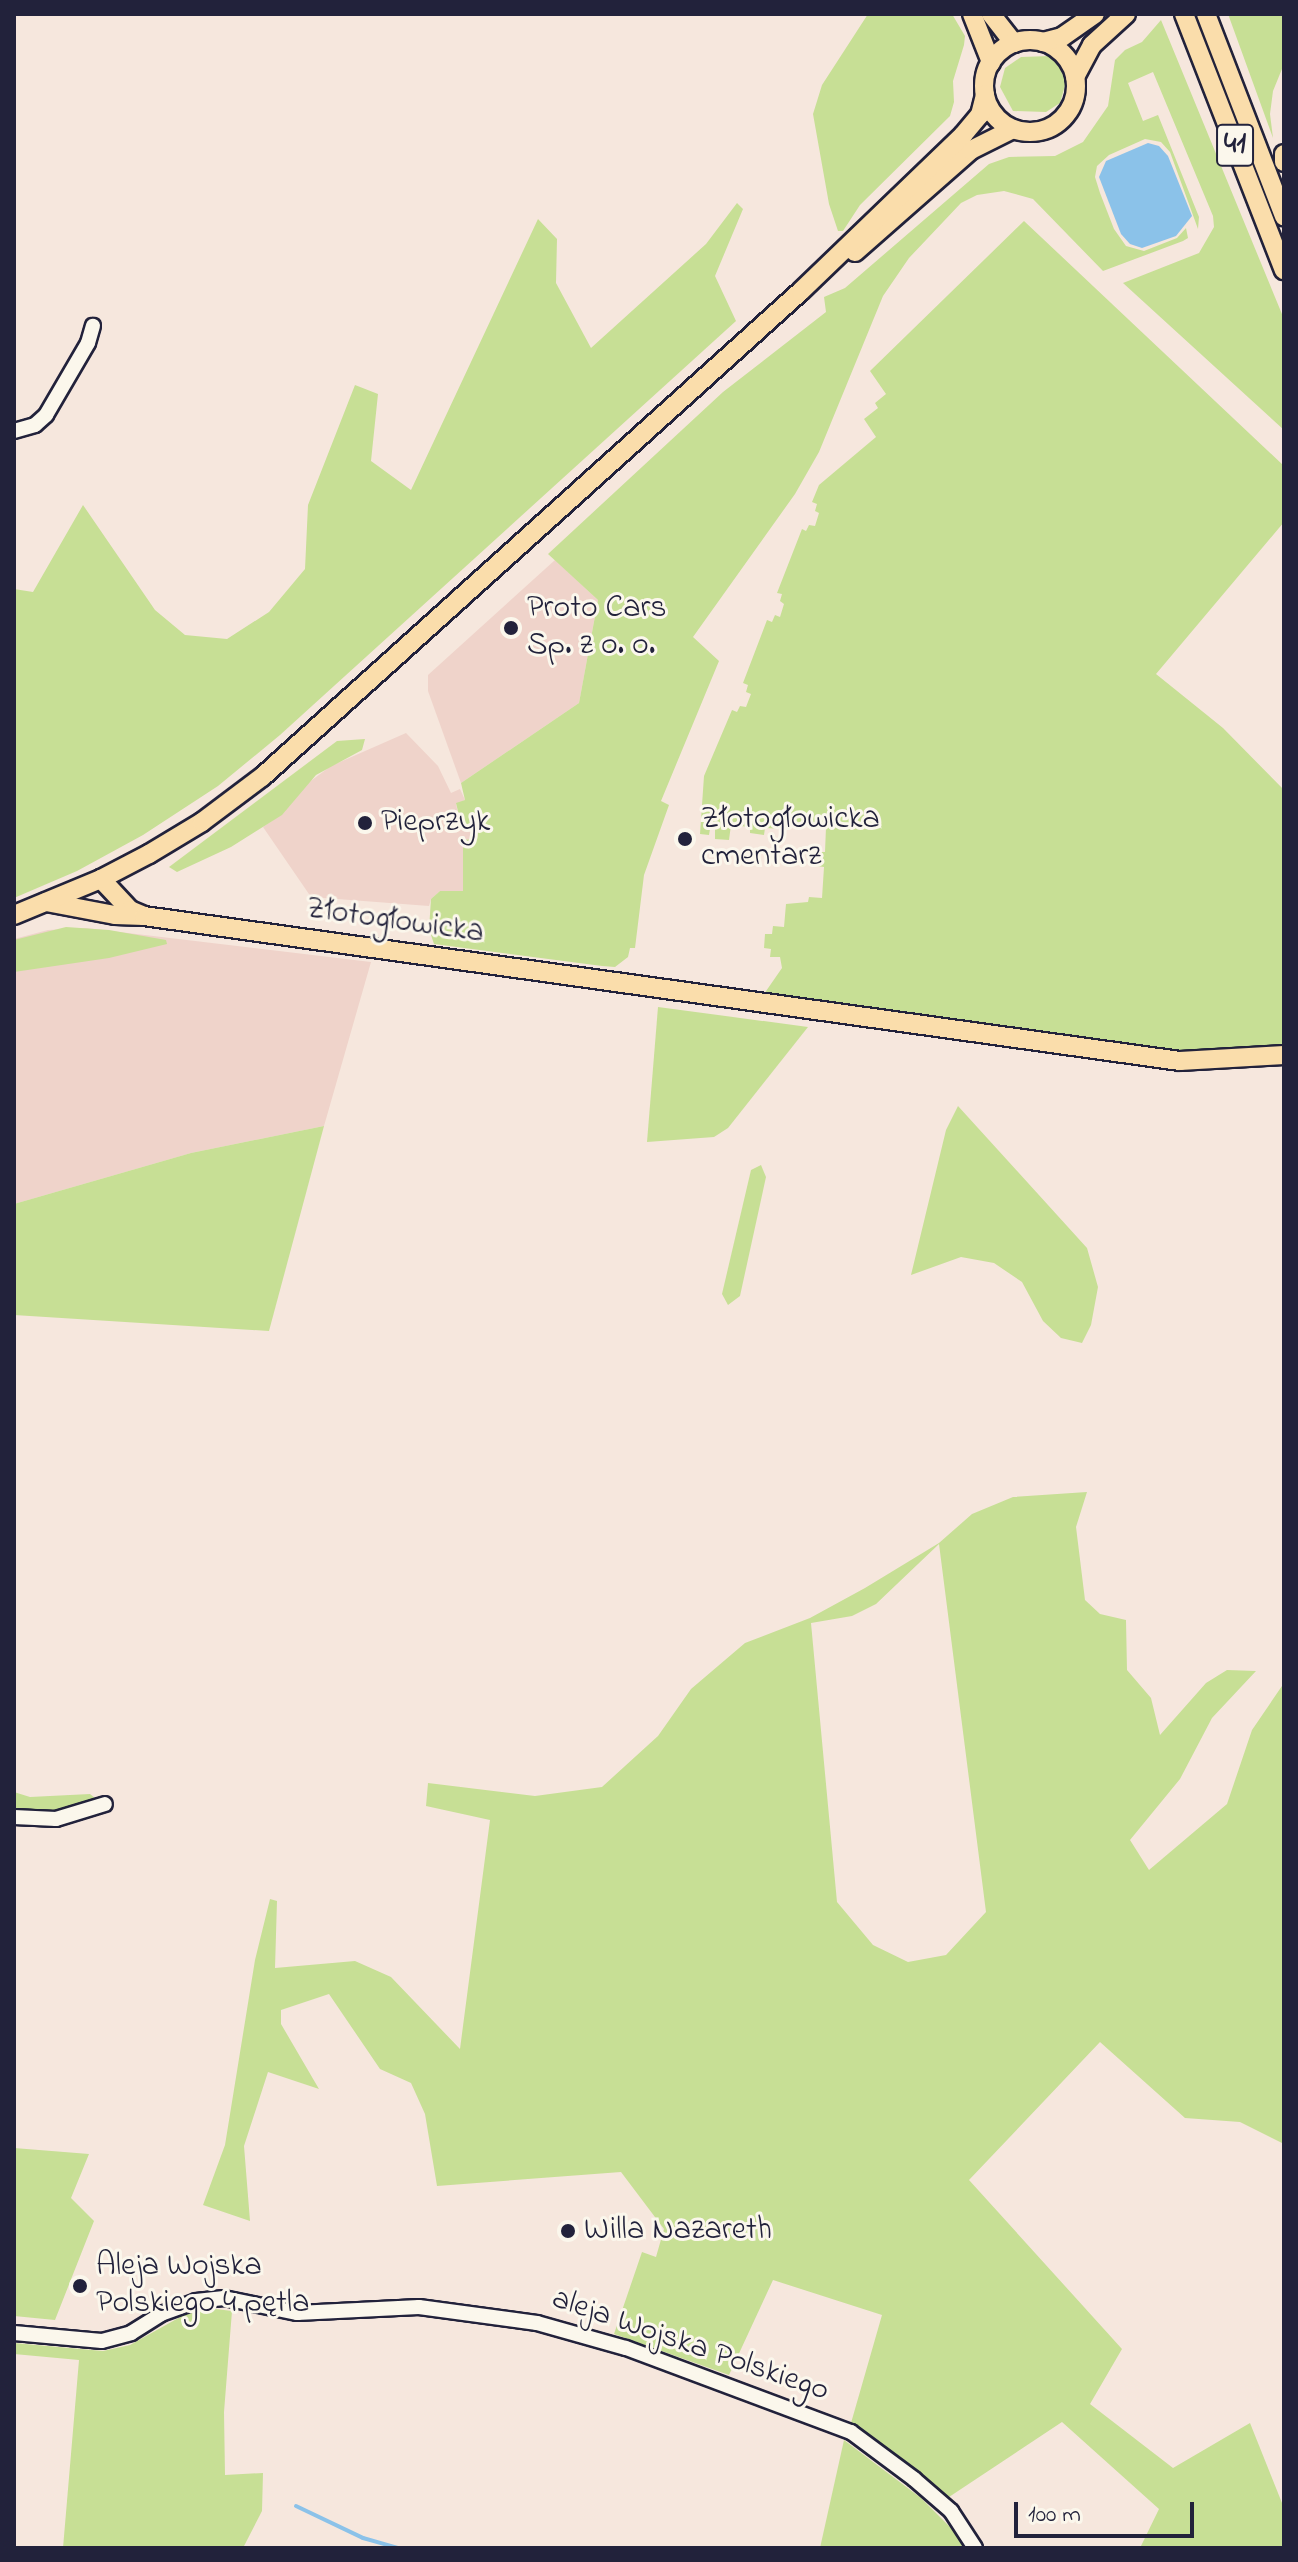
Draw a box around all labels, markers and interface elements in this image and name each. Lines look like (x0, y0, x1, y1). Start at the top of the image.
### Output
road number: 41 (1215, 119, 1255, 171)
place label: Proto Cars Sp. z o. o. (527, 591, 667, 666)
marker: Proto Cars Sp. z o. o. (502, 619, 520, 637)
place label: Złotogłowicka cmentarz (701, 802, 880, 877)
place label: Pieprzyk (381, 804, 490, 842)
marker: Pieprzyk (356, 814, 374, 832)
marker: Złotogłowicka cmentarz (676, 830, 694, 848)
street label: Złotogłowicka (304, 891, 486, 953)
place label: Willa Nazareth (584, 2212, 772, 2250)
marker: Willa Nazareth (559, 2222, 577, 2240)
place label: Aleja Wojska Polskiego 4 pętla (96, 2249, 309, 2324)
marker: Aleja Wojska Polskiego 4 pętla (71, 2277, 89, 2295)
street label: aleja Wojska Polskiego (546, 2281, 834, 2411)
scale bar (1018, 2486, 1198, 2536)
text: 100 m (1028, 2498, 1081, 2533)

